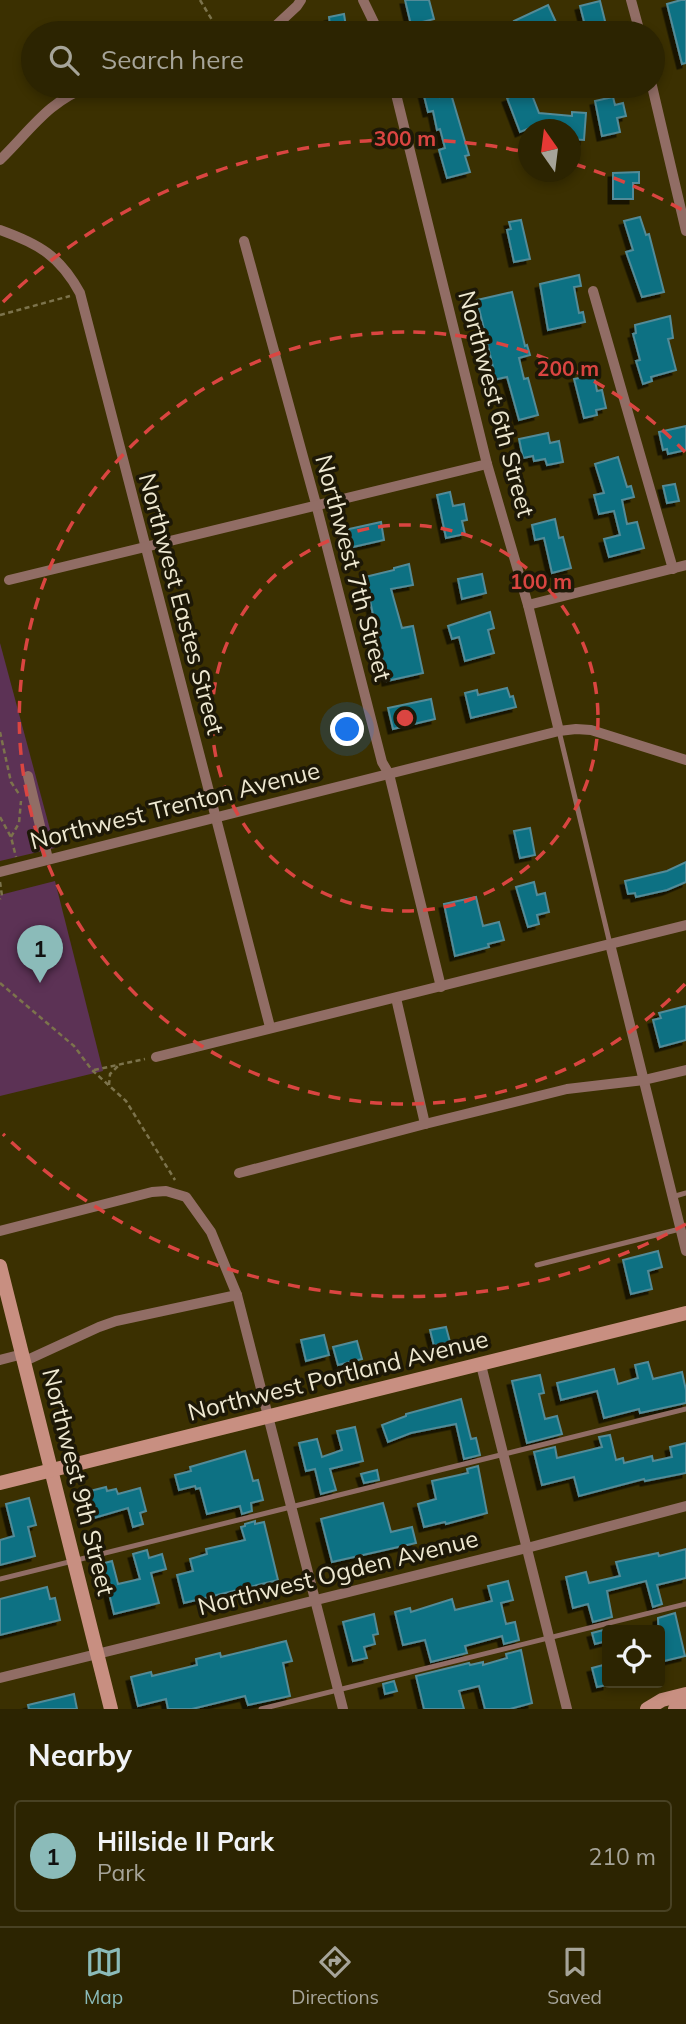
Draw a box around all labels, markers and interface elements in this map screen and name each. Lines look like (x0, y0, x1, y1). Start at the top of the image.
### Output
search box (21, 21, 665, 98)
icon: search (45, 41, 83, 79)
text: Search here (101, 43, 244, 76)
north arrow (518, 119, 581, 182)
text: 300 m (374, 125, 436, 151)
street label: Northwest 6th Street (452, 287, 542, 520)
text: 200 m (537, 355, 599, 381)
street label: Northwest 7th Street (309, 451, 399, 684)
street label: Northwest Eastes Street (133, 470, 231, 738)
text: 100 m (510, 568, 572, 594)
centre of rings (393, 706, 417, 730)
your location (330, 712, 364, 746)
street label: Northwest Trenton Avenue (27, 754, 323, 856)
pin: 1 (17, 925, 63, 983)
street label: Northwest Portland Avenue (184, 1323, 491, 1427)
street label: Northwest 9th Street (36, 1365, 122, 1598)
street label: Northwest Ogden Avenue (194, 1523, 481, 1621)
map controls (602, 1625, 665, 1688)
button: locate (602, 1625, 665, 1688)
text: Nearby (28, 1736, 132, 1774)
text: Hillside II Park (97, 1825, 274, 1858)
text: 1 (46, 1842, 60, 1871)
text: 210 m (588, 1842, 656, 1871)
text: Park (97, 1858, 145, 1887)
tab: Map (84, 1943, 123, 2009)
tab: Directions (291, 1943, 379, 2009)
tab: Saved (547, 1943, 602, 2009)

